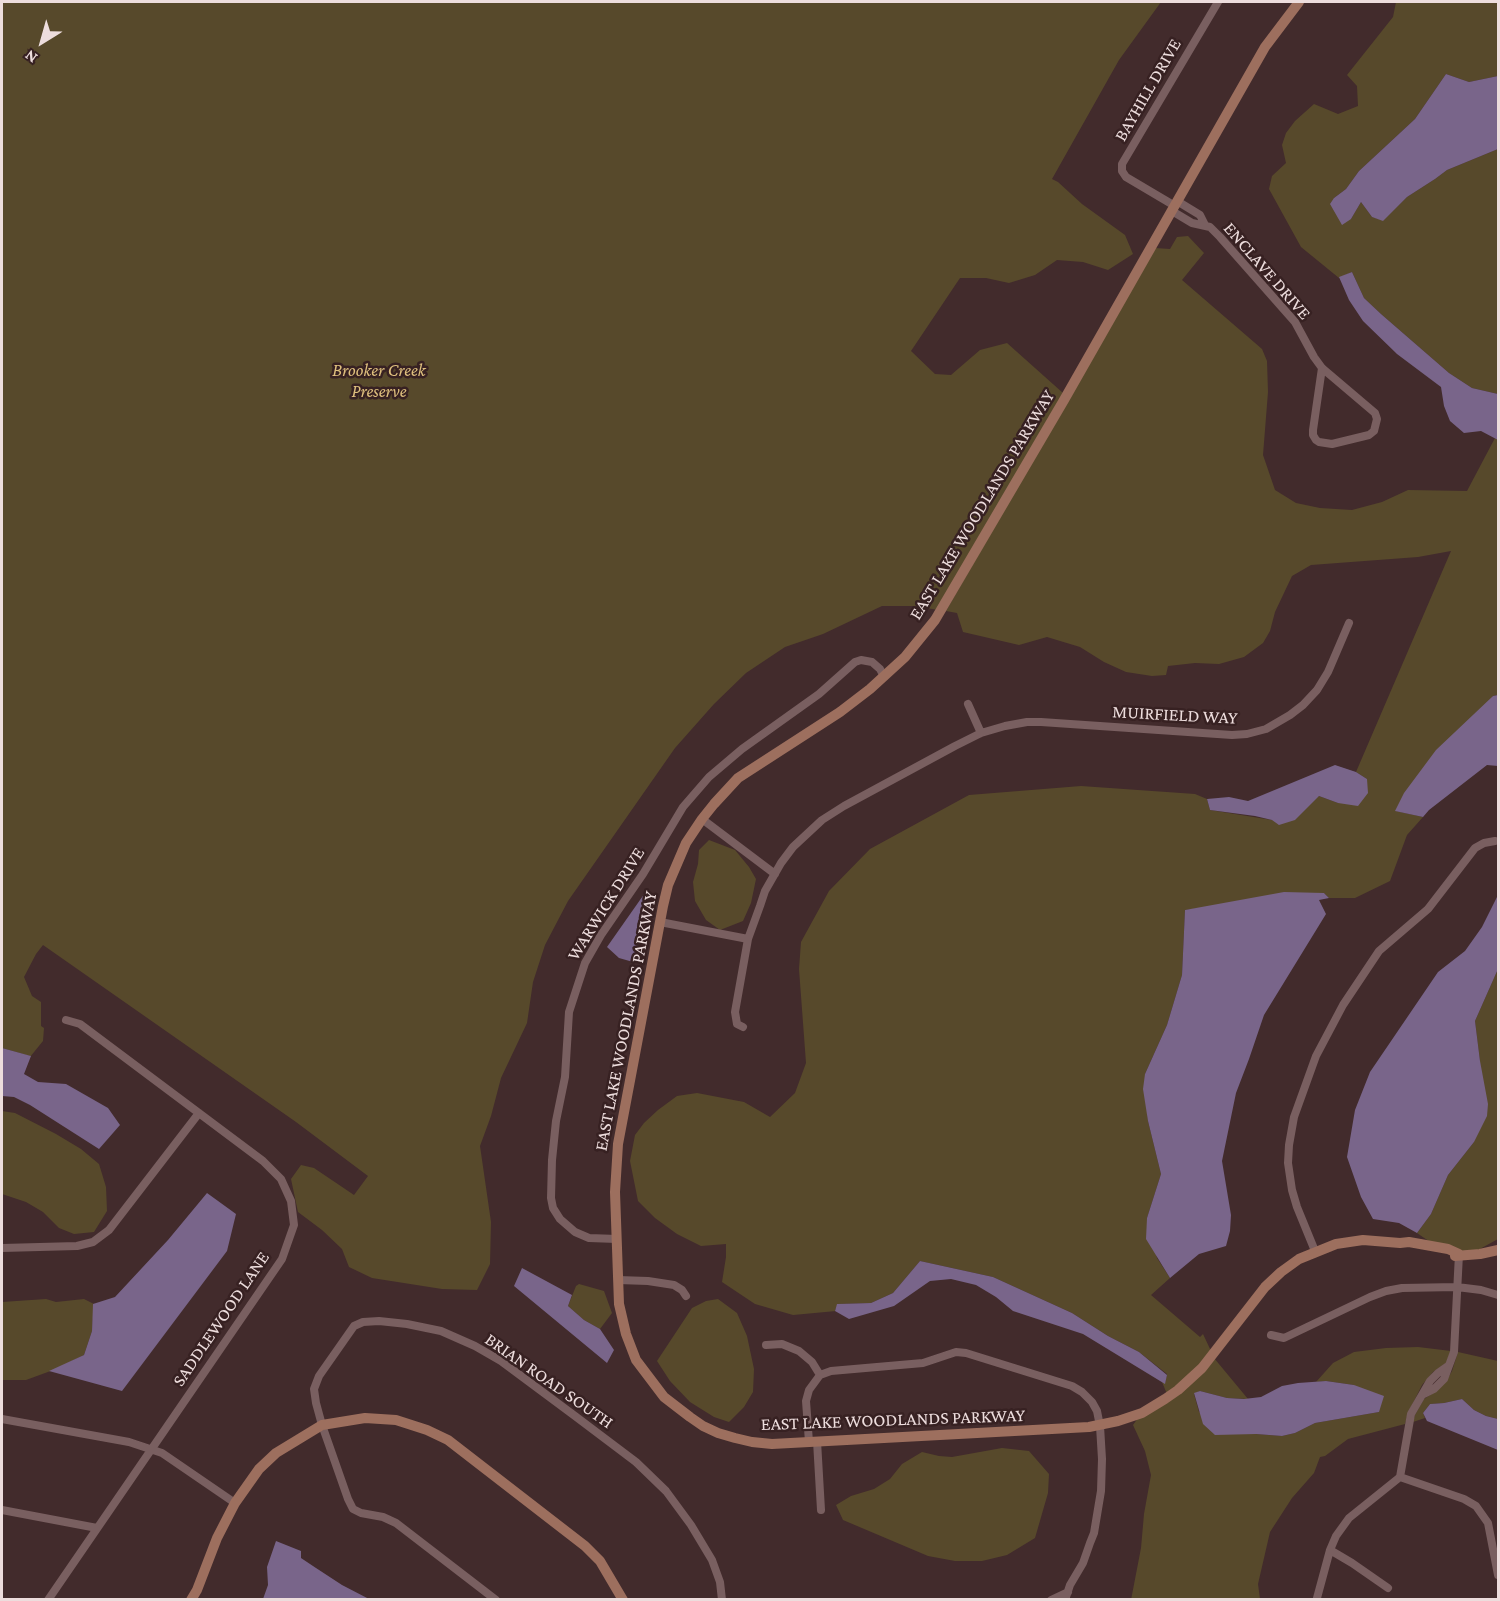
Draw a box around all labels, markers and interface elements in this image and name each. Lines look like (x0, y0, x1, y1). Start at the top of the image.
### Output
north arrow (12, 12, 72, 72)
street label: BAYHILL DRIVE (1110, 35, 1186, 145)
text: N (21, 47, 40, 67)
street label: ENCLAVE DRIVE (1219, 218, 1315, 324)
park label: Brooker Creek Preserve (332, 359, 426, 401)
street label: EAST LAKE WOODLANDS PARKWAY (905, 386, 1059, 624)
street label: MUIRFIELD WAY (1112, 701, 1238, 729)
street label: WARWICK DRIVE (563, 843, 649, 965)
street label: EAST LAKE WOODLANDS PARKWAY (590, 889, 662, 1153)
street label: SADDLEWOOD LANE (168, 1248, 274, 1390)
street label: BRIAN ROAD SOUTH (481, 1329, 617, 1433)
street label: EAST LAKE WOODLANDS PARKWAY (761, 1405, 1025, 1435)

